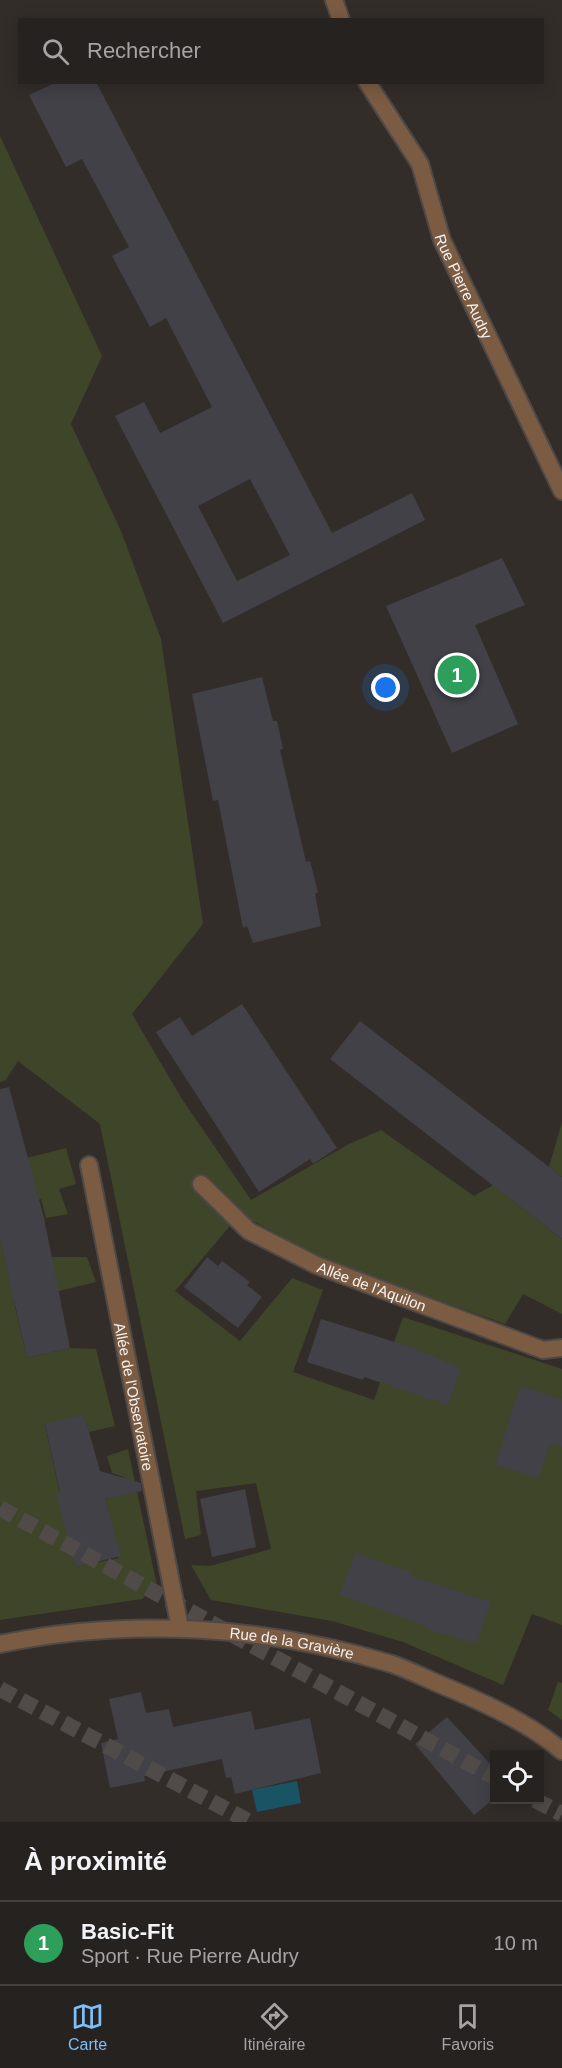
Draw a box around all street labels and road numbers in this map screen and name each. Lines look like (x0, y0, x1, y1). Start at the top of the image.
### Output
street label: Rue Pierre Audry (432, 232, 497, 342)
street label: Allée de l'Aquilon (315, 1258, 429, 1314)
street label: Allée de l'Observatoire (112, 1321, 157, 1472)
street label: Rue de la Gravière (229, 1624, 356, 1662)

